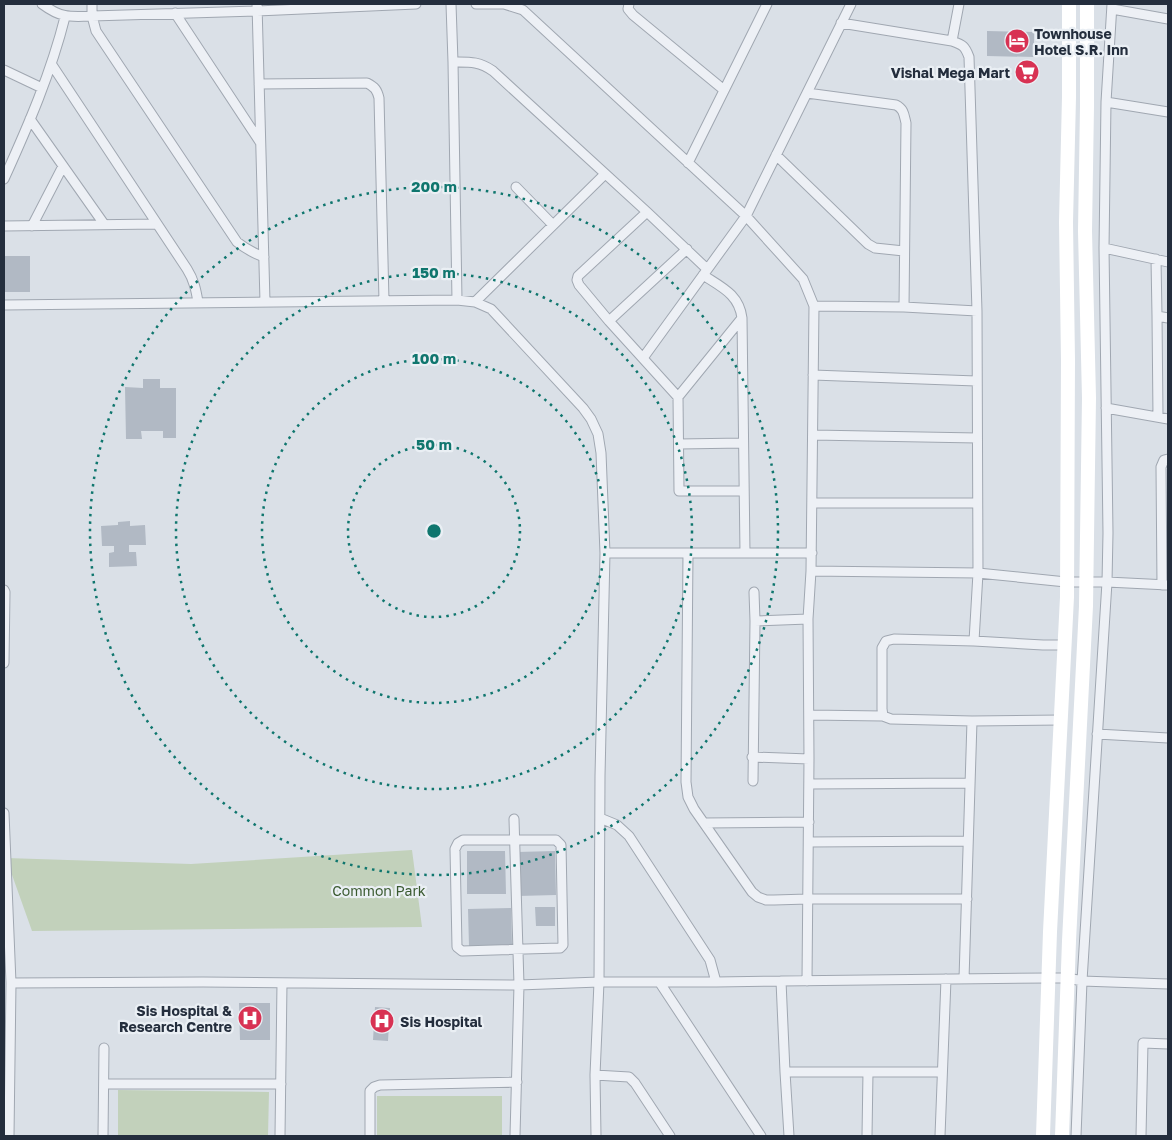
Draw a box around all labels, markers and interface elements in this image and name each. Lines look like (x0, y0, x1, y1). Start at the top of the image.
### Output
place label: Townhouse Hotel S.R. Inn (1034, 25, 1128, 58)
hotel icon: Townhouse Hotel S.R. Inn (1004, 28, 1030, 54)
supermarket icon: Vishal Mega Mart (1014, 59, 1040, 85)
place label: Vishal Mega Mart (891, 64, 1010, 81)
text: 200 m (411, 177, 457, 195)
text: 150 m (412, 263, 456, 281)
text: 100 m (412, 349, 456, 367)
text: 50 m (416, 435, 452, 453)
centre of rings (425, 522, 443, 540)
park label: Common Park (332, 882, 426, 899)
place label: Sis Hospital & Research Centre (119, 1002, 232, 1035)
hospital icon: Sis Hospital & Research Centre (237, 1005, 263, 1031)
hospital icon: Sis Hospital (369, 1008, 395, 1034)
place label: Sis Hospital (400, 1013, 483, 1030)

